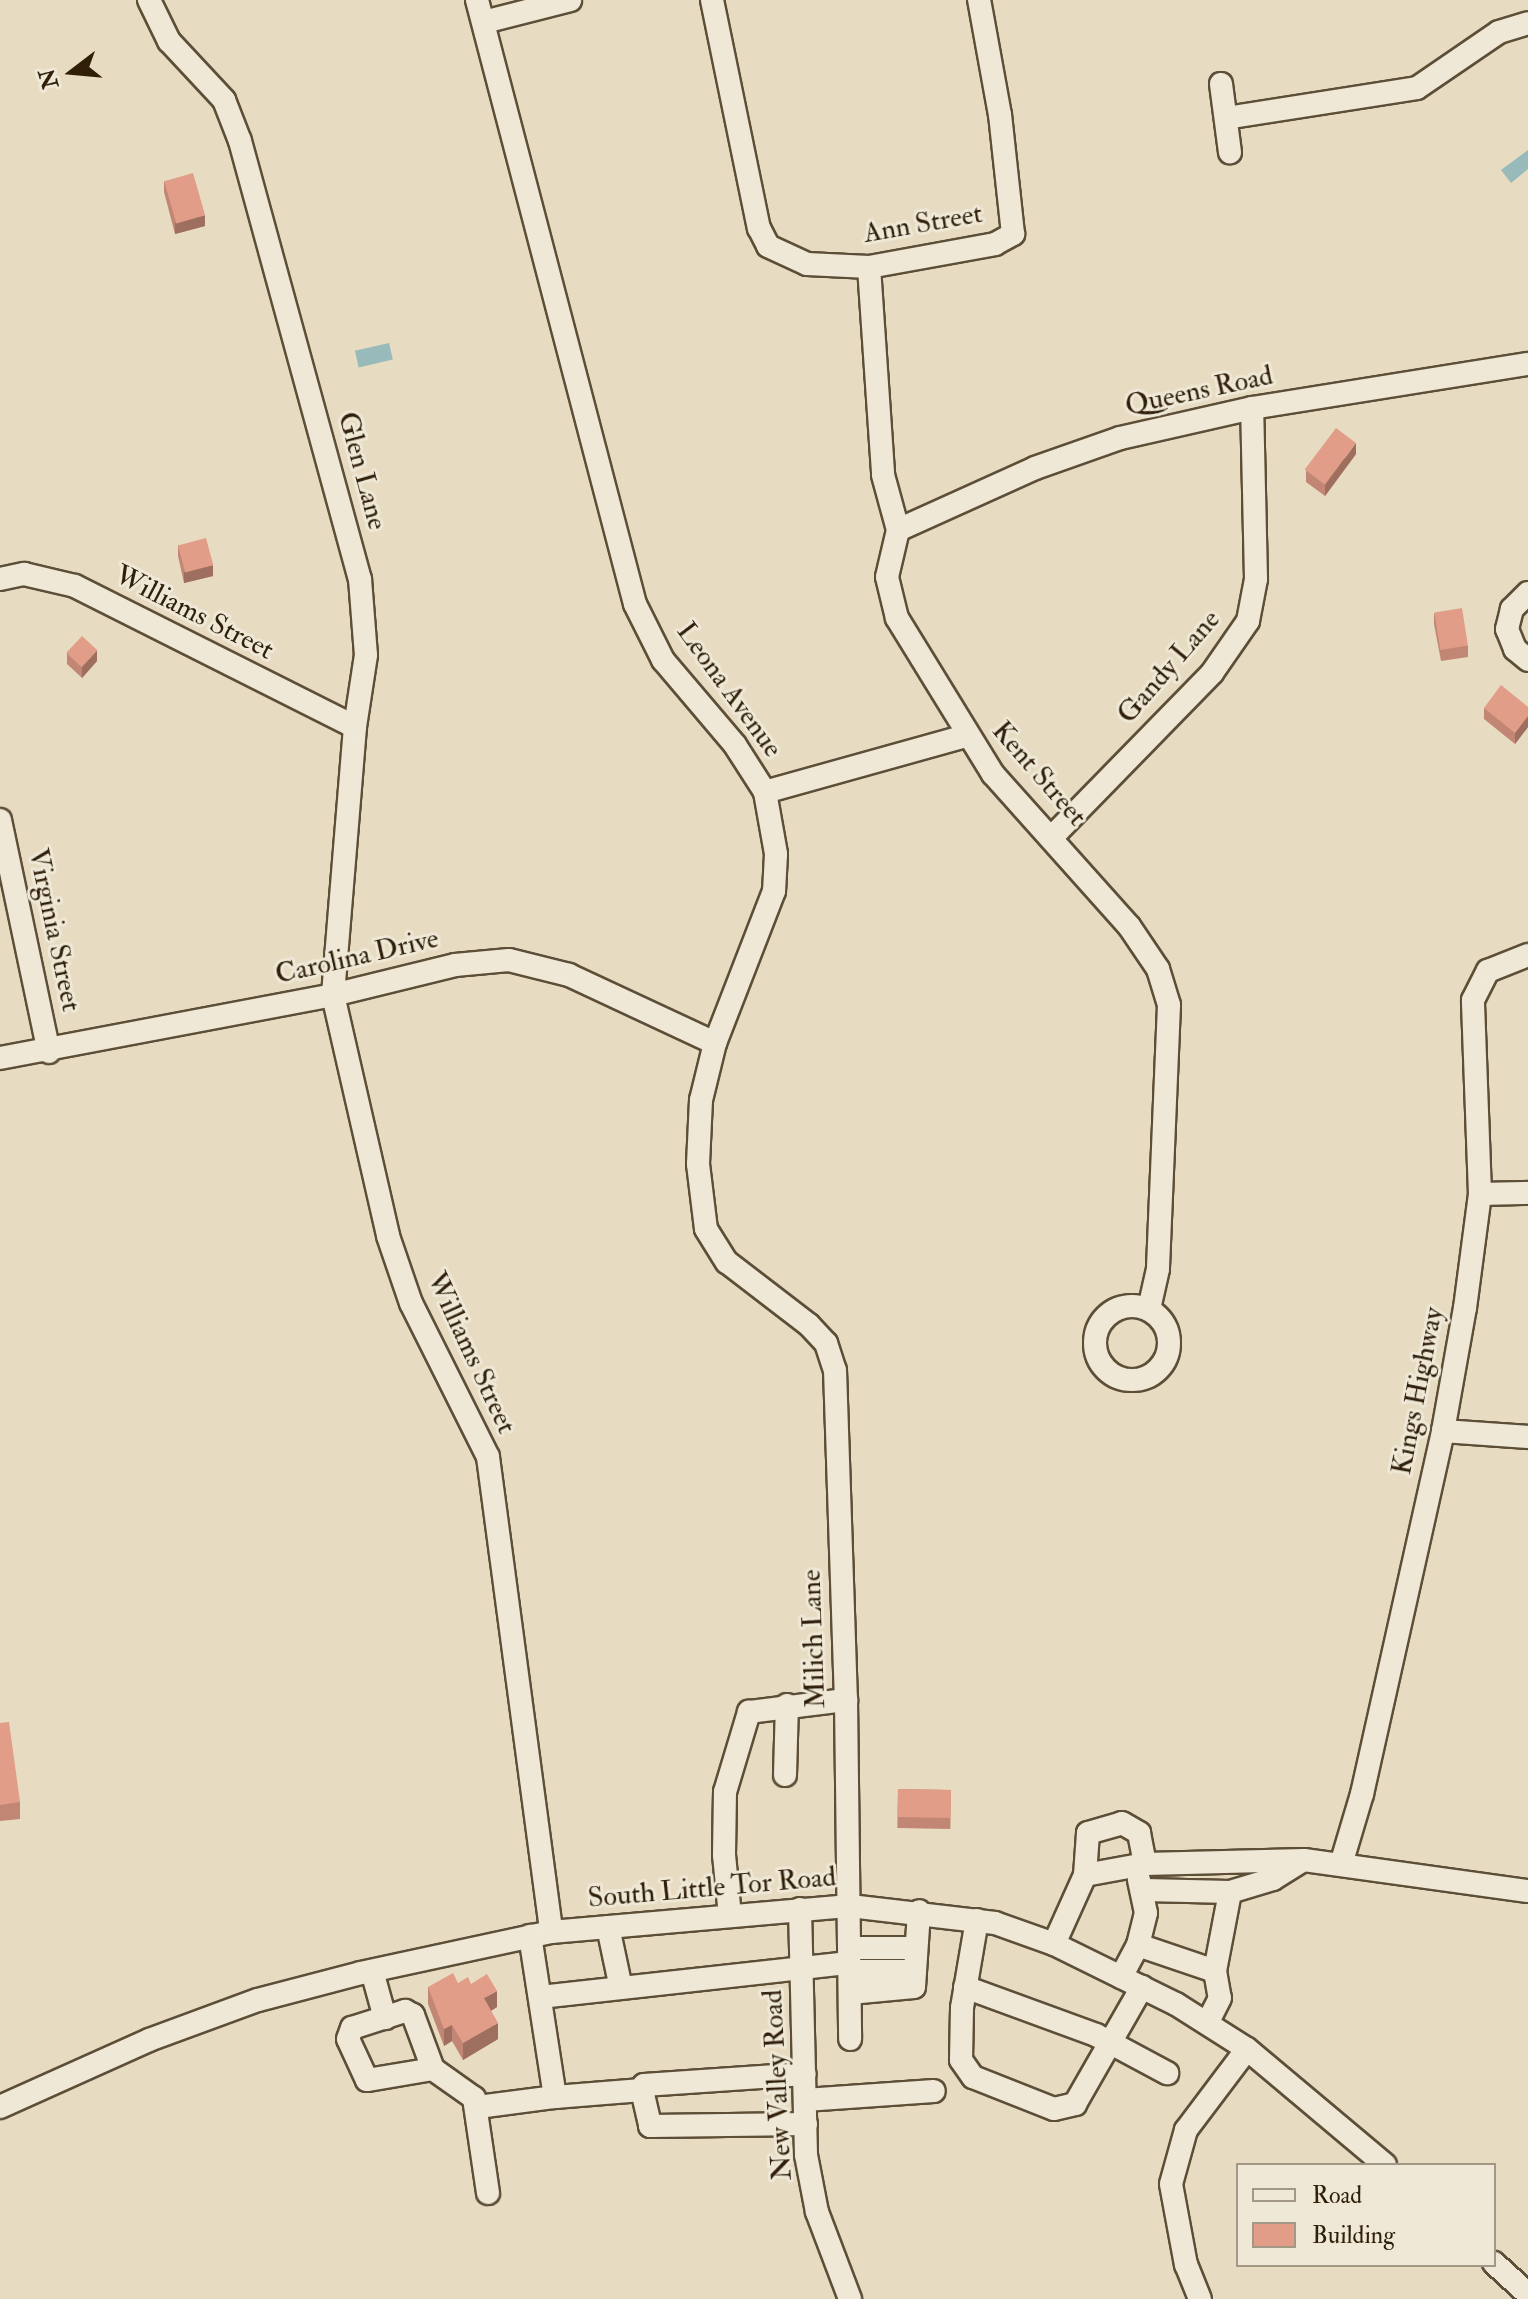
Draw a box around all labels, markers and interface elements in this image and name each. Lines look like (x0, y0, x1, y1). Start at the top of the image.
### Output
north arrow (32, 32, 112, 112)
text: N (33, 65, 65, 92)
street label: Ann Street (861, 197, 985, 251)
street label: Queens Road (1122, 359, 1276, 423)
street label: Glen Lane (330, 408, 394, 534)
street label: Williams Street (109, 559, 279, 667)
street label: Gandy Lane (1111, 603, 1227, 731)
street label: Leona Avenue (669, 616, 789, 764)
street label: Kent Street (984, 715, 1094, 833)
street label: Virginia Street (20, 846, 88, 1014)
street label: Carolina Drive (272, 922, 442, 992)
street label: Williams Street (419, 1267, 523, 1439)
street label: Kings Highway (1385, 1304, 1451, 1478)
street label: Milich Lane (795, 1569, 833, 1709)
street label: South Little Tor Road (587, 1860, 837, 1916)
street label: New Valley Road (756, 1989, 800, 2181)
legend (1236, 2163, 1496, 2267)
text: Road (1312, 2180, 1362, 2211)
text: Building (1312, 2220, 1395, 2251)

